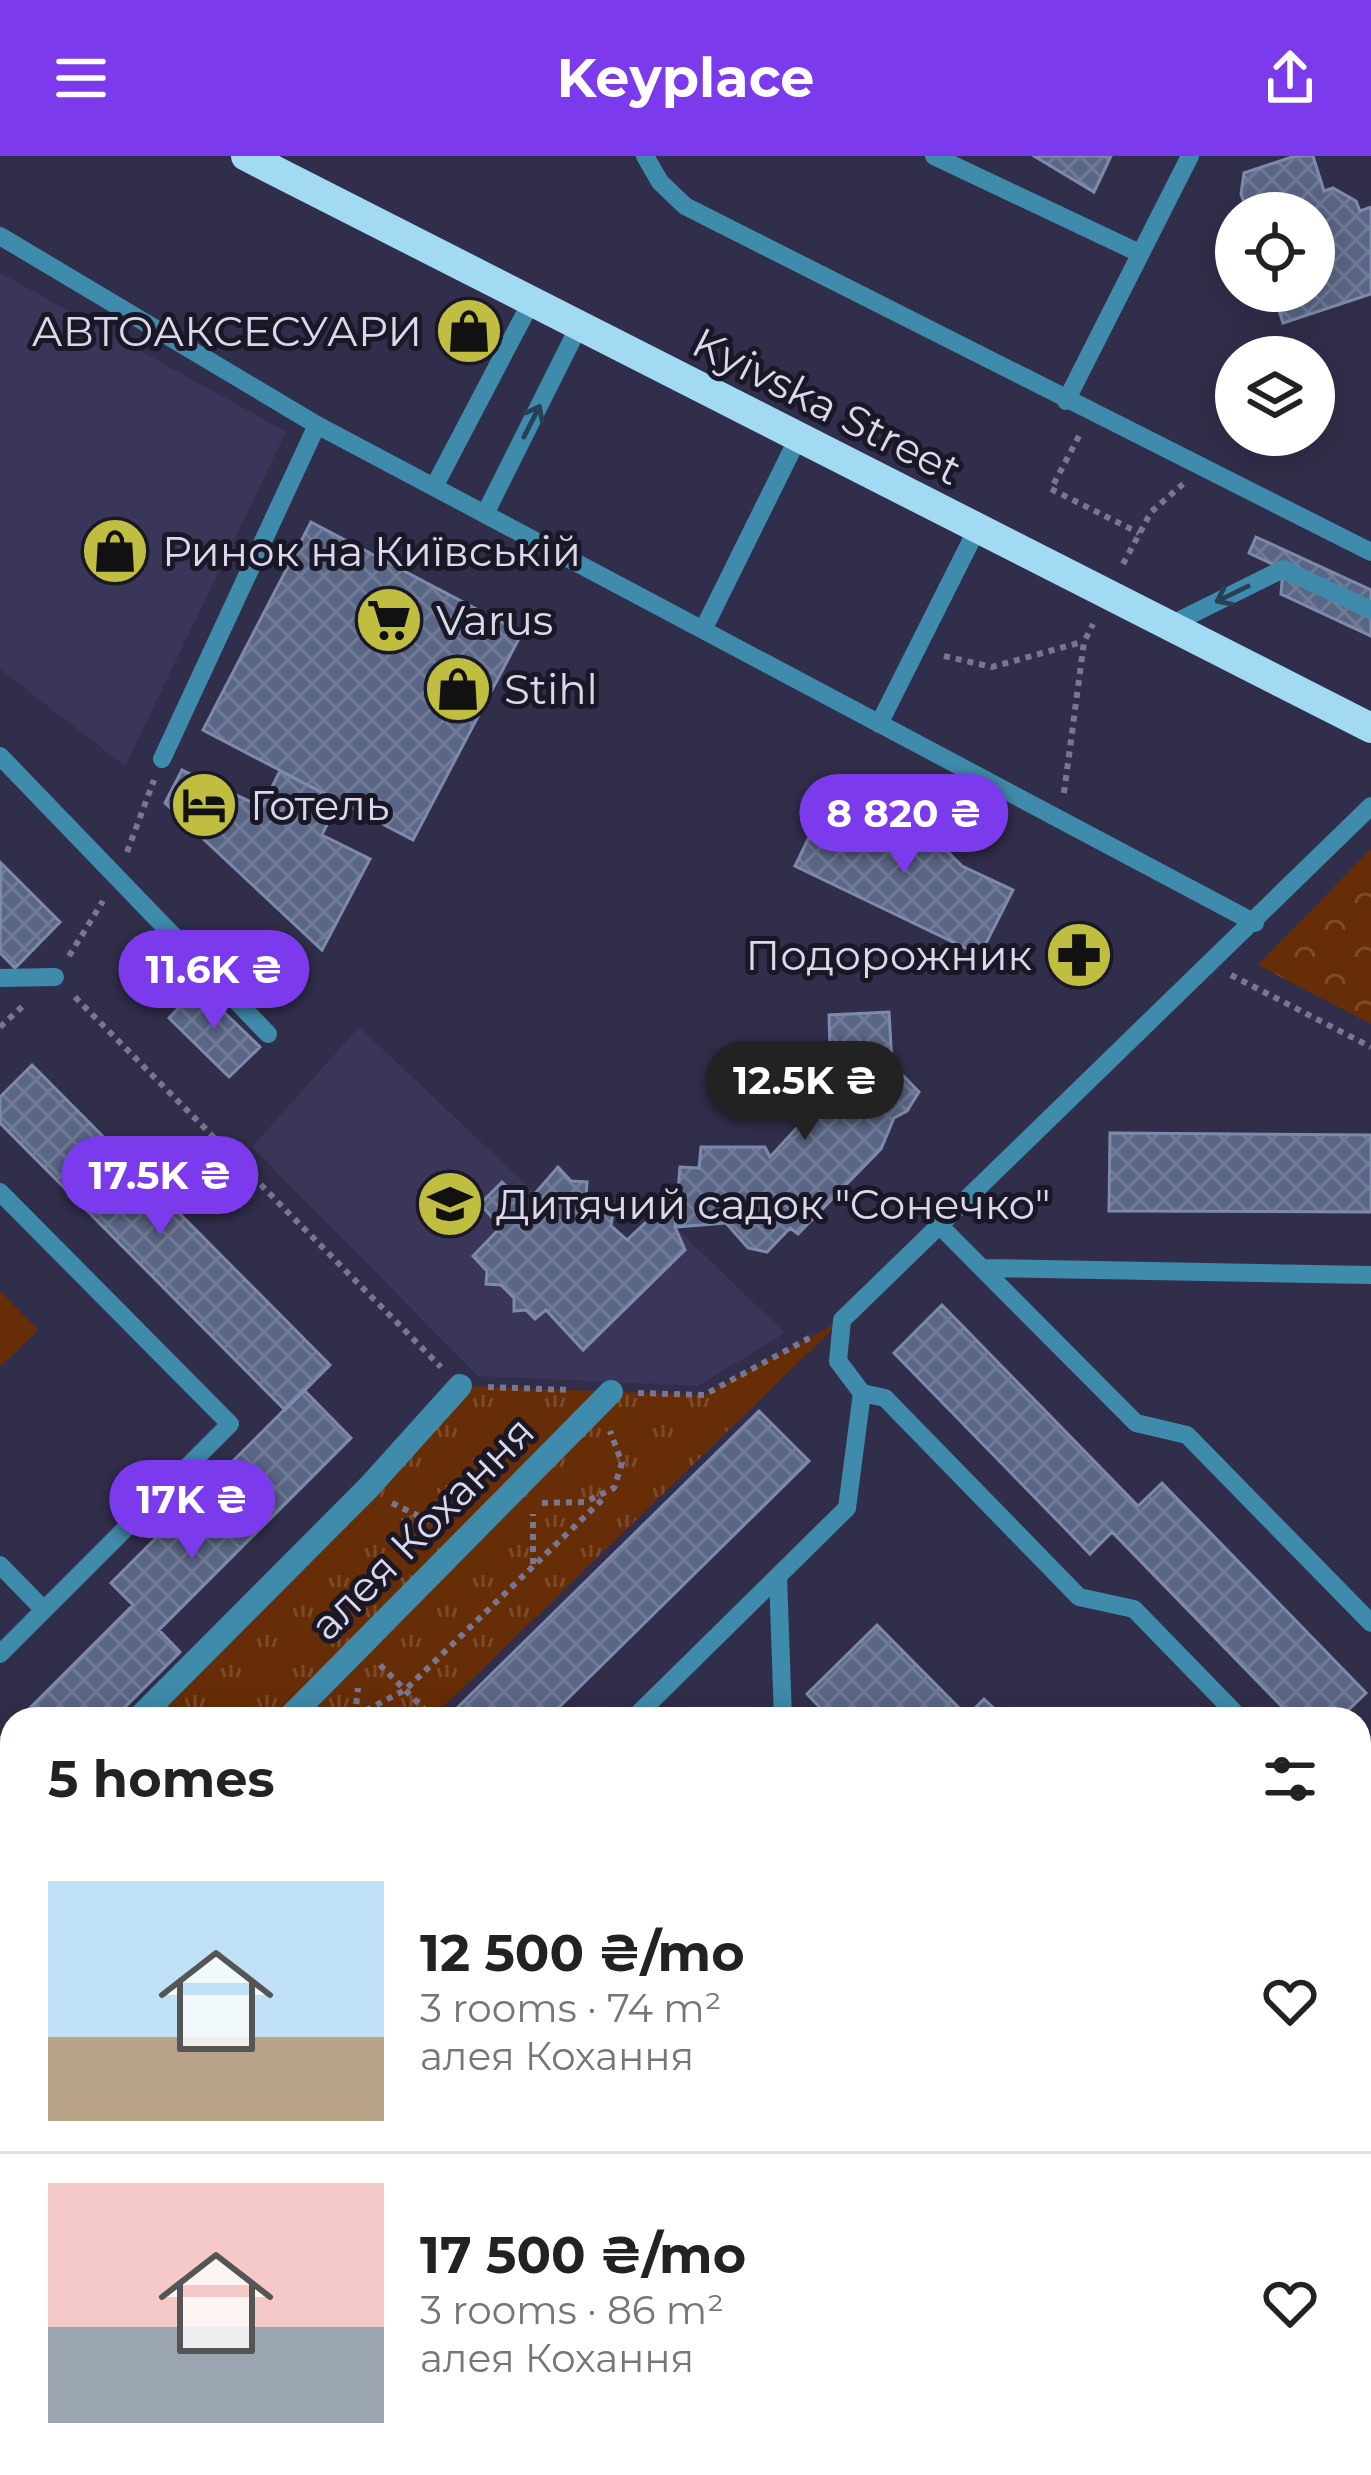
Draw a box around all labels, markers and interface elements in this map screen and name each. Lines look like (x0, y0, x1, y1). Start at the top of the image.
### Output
icon: menu (48, 45, 114, 111)
text: Keyplace (557, 45, 814, 111)
icon: share (1257, 45, 1323, 111)
map controls (1215, 192, 1335, 456)
button: locate (1215, 192, 1335, 312)
shop icon: АВТОАКСЕСУАРИ (434, 296, 504, 366)
place label: АВТОАКСЕСУАРИ (31, 305, 422, 357)
street label: Kyivska Street (684, 316, 970, 496)
button: layers (1215, 336, 1335, 456)
one-way arrow (521, 404, 544, 439)
shop icon: Ринок на Київській (80, 516, 150, 586)
place label: Ринок на Київській (162, 525, 581, 577)
one-way arrow (1214, 584, 1250, 607)
supermarket icon: Varus (354, 585, 424, 655)
place label: Varus (436, 594, 553, 646)
shop icon: Stihl (423, 654, 493, 724)
place label: Stihl (504, 663, 598, 715)
hotel icon: Готель (169, 770, 239, 840)
pin: 8 820 ₴ (793, 774, 1015, 876)
place label: Готель (250, 779, 389, 831)
text: 8 820 ₴ (826, 789, 982, 837)
pharmacy icon: Подорожник (1044, 920, 1114, 990)
place label: Подорожник (746, 929, 1032, 981)
pin: 11.6K ₴ (103, 930, 325, 1032)
text: 11.6K ₴ (145, 945, 283, 993)
pin: 12.5K ₴ (694, 1041, 916, 1143)
text: 12.5K ₴ (733, 1056, 877, 1104)
pin: 17.5K ₴ (49, 1136, 271, 1238)
text: 17.5K ₴ (88, 1151, 232, 1199)
school or university icon: Дитячий садок "Сонечко" (415, 1169, 485, 1239)
place label: Дитячий садок "Сонечко" (496, 1178, 1050, 1230)
street label: алея Кохання (299, 1405, 545, 1651)
pin: 17K ₴ (108, 1460, 276, 1562)
text: 17K ₴ (136, 1475, 248, 1523)
icon: filters (1257, 1746, 1323, 1812)
text: 5 homes (48, 1748, 275, 1810)
text: 12 500 ₴/mo (420, 1922, 745, 1984)
icon: home (144, 1929, 288, 2073)
icon: heart (1257, 1968, 1323, 2034)
text: 3 rooms · 74 m² (420, 1984, 722, 2032)
text: алея Кохання (420, 2032, 694, 2080)
text: 17 500 ₴/mo (420, 2224, 746, 2286)
icon: home (144, 2231, 288, 2375)
icon: heart (1257, 2270, 1323, 2336)
text: 3 rooms · 86 m² (420, 2286, 724, 2334)
text: алея Кохання (420, 2334, 694, 2382)

